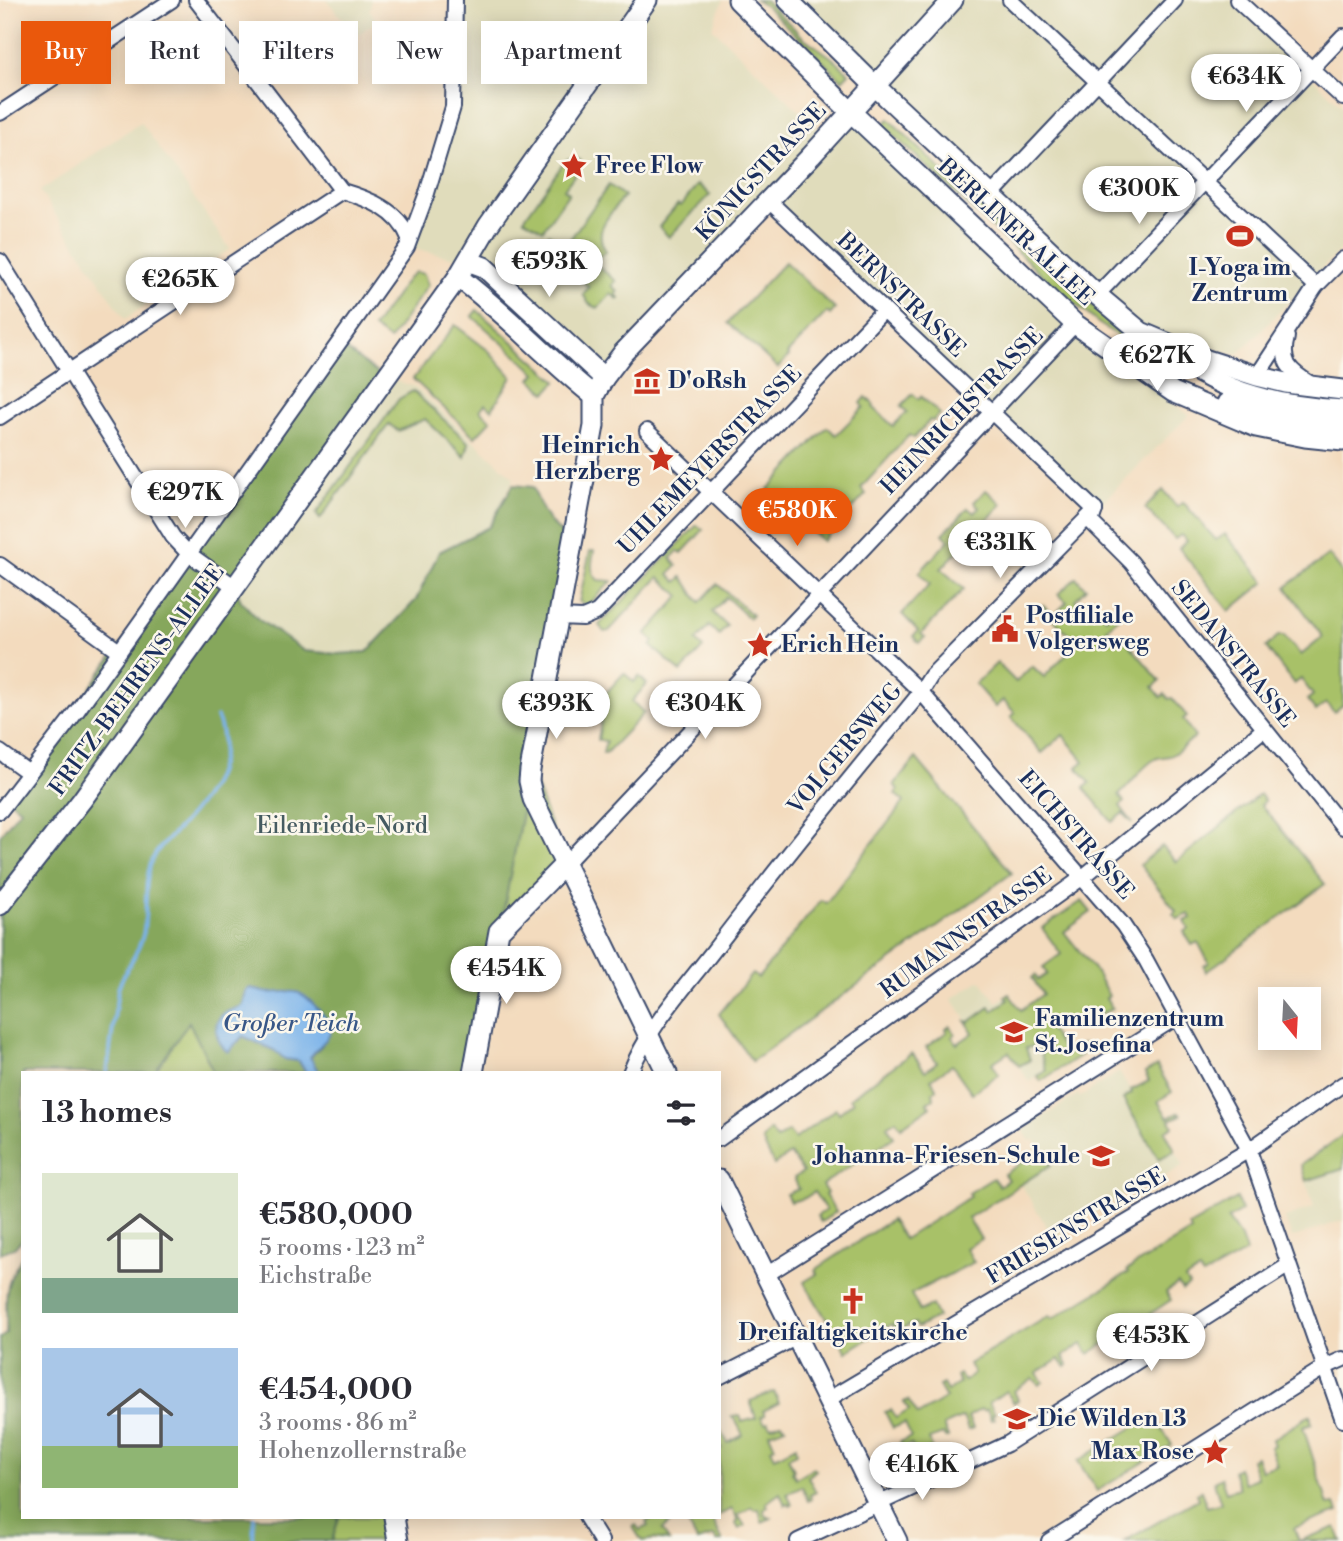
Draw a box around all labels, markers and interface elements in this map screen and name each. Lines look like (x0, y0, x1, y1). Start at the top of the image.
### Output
chip: Buy (21, 21, 111, 84)
chip: Rent (125, 21, 225, 84)
chip: Filters (239, 21, 358, 84)
chip: New (372, 21, 467, 84)
chip: Apartment (481, 21, 647, 84)
pin: €634K (1197, 54, 1295, 114)
text: €634K (1207, 63, 1285, 91)
street label: KÖNIGSTRASSE (688, 96, 832, 247)
place icon: Free Flow (559, 151, 589, 181)
place label: Free Flow (595, 152, 704, 180)
street label: BERLINER ALLEE (931, 152, 1100, 312)
pin: €300K (1090, 166, 1188, 226)
text: €300K (1099, 175, 1179, 203)
sports icon: I-Yoga im Zentrum (1225, 221, 1255, 251)
street label: BERNSTRASSE (830, 226, 971, 363)
pin: €593K (500, 240, 598, 299)
text: €593K (511, 248, 587, 276)
place label: I-Yoga im Zentrum (1189, 254, 1291, 308)
pin: €265K (131, 258, 229, 317)
text: €265K (142, 266, 218, 294)
street label: HEINRICHSTRASSE (875, 321, 1049, 501)
pin: €627K (1108, 334, 1206, 393)
text: €627K (1119, 342, 1195, 370)
street label: UHLEMEYERSTRASSE (612, 359, 808, 561)
museum icon: D'oRsh (632, 366, 662, 396)
place label: D'oRsh (668, 367, 747, 395)
place label: Heinrich Herzberg (535, 432, 641, 486)
place icon: Heinrich Herzberg (646, 444, 676, 474)
pin: €297K (136, 470, 234, 530)
text: €297K (147, 479, 223, 507)
pin: €580K (748, 489, 846, 548)
text: €580K (757, 497, 837, 525)
pin: €331K (951, 520, 1049, 580)
text: €331K (964, 529, 1036, 557)
street label: FRITZ-BEHRENS-ALLEE (44, 559, 230, 801)
street label: SEDANSTRASSE (1165, 575, 1301, 733)
place label: Postfiliale Volgersweg (1025, 602, 1150, 656)
public building icon: Postfiliale Volgersweg (990, 614, 1020, 644)
place icon: Erich Hein (745, 630, 775, 660)
place label: Erich Hein (781, 631, 899, 659)
street label: VOLGERSWEG (781, 678, 908, 821)
pin: €393K (507, 682, 605, 741)
pin: €304K (656, 682, 754, 741)
text: €393K (518, 690, 594, 718)
text: €304K (665, 690, 745, 718)
street label: EICHSTRASSE (1012, 765, 1140, 905)
park label: Eilenriede-Nord (256, 812, 428, 840)
street label: RUMANNSTRASSE (875, 861, 1057, 1005)
pin: €454K (457, 946, 555, 1006)
text: €454K (466, 955, 546, 983)
north arrow (1258, 987, 1321, 1050)
map controls (1258, 987, 1321, 1050)
place label: Familienzentrum St. Josefina (1035, 1005, 1224, 1059)
water label: Großer Teich (223, 1009, 360, 1039)
school or university icon: Familienzentrum St. Josefina (999, 1017, 1029, 1047)
text: 13 homes (42, 1094, 172, 1132)
icon: filters (662, 1094, 700, 1132)
school or university icon: Johanna-Friesen-Schule (1086, 1141, 1116, 1171)
place label: Johanna-Friesen-Schule (812, 1142, 1080, 1170)
street label: FRIESENSTRASSE (981, 1161, 1171, 1291)
text: €580,000 (259, 1196, 413, 1234)
icon: home (98, 1201, 182, 1285)
text: 5 rooms · 123 m² (259, 1234, 425, 1262)
text: Eichstraße (259, 1262, 372, 1290)
church icon: Dreifaltigkeitskirche (838, 1286, 868, 1316)
pin: €453K (1102, 1314, 1200, 1373)
place label: Dreifaltigkeitskirche (738, 1319, 968, 1347)
text: €453K (1112, 1322, 1190, 1350)
text: €454,000 (259, 1371, 412, 1409)
icon: home (98, 1376, 182, 1460)
school or university icon: Die Wilden 13 (1002, 1404, 1032, 1434)
place label: Die Wilden 13 (1038, 1405, 1187, 1433)
text: 3 rooms · 86 m² (259, 1409, 416, 1437)
text: Hohenzollernstraße (259, 1437, 467, 1465)
place icon: Max Rose (1200, 1437, 1230, 1467)
place label: Max Rose (1091, 1438, 1194, 1466)
pin: €416K (873, 1442, 971, 1502)
text: €416K (885, 1451, 959, 1479)

